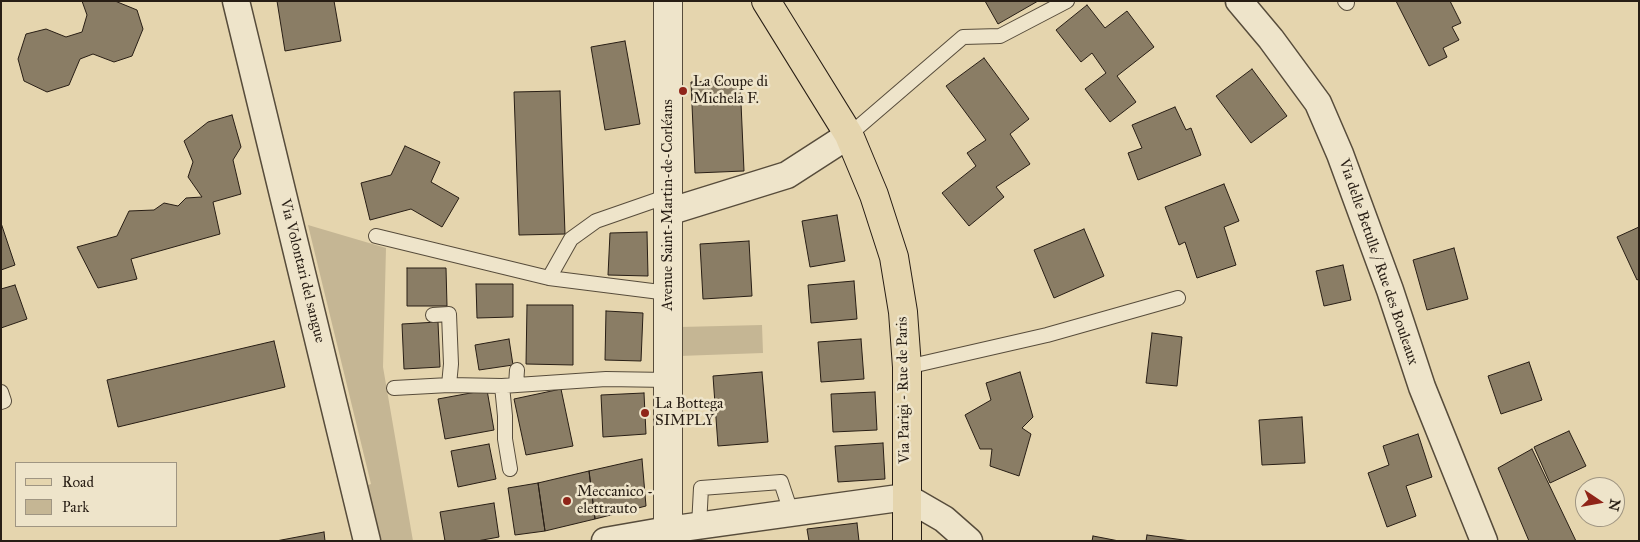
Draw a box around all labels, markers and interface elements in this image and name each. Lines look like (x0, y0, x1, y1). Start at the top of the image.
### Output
place label: La Coupe di Michela F. (693, 73, 768, 108)
marker: La Coupe di Michela F. (677, 85, 689, 97)
street label: Avenue Saint-Martin-de-Corléans (659, 99, 677, 311)
street label: Via delle Betulle / Rue des Bouleaux (1334, 157, 1422, 367)
street label: Via Volontari del sangue (275, 197, 329, 345)
street label: Via Parigi - Rue de Paris (894, 316, 914, 464)
place label: La Bottega SIMPLY (655, 395, 723, 430)
marker: La Bottega SIMPLY (639, 407, 651, 419)
legend (15, 462, 178, 527)
text: Road (62, 473, 94, 491)
north arrow (1575, 477, 1625, 527)
place label: Meccanico - elettrauto (577, 483, 653, 518)
marker: Meccanico - elettrauto (561, 495, 573, 507)
text: N (1605, 497, 1624, 513)
text: Park (62, 498, 89, 516)

